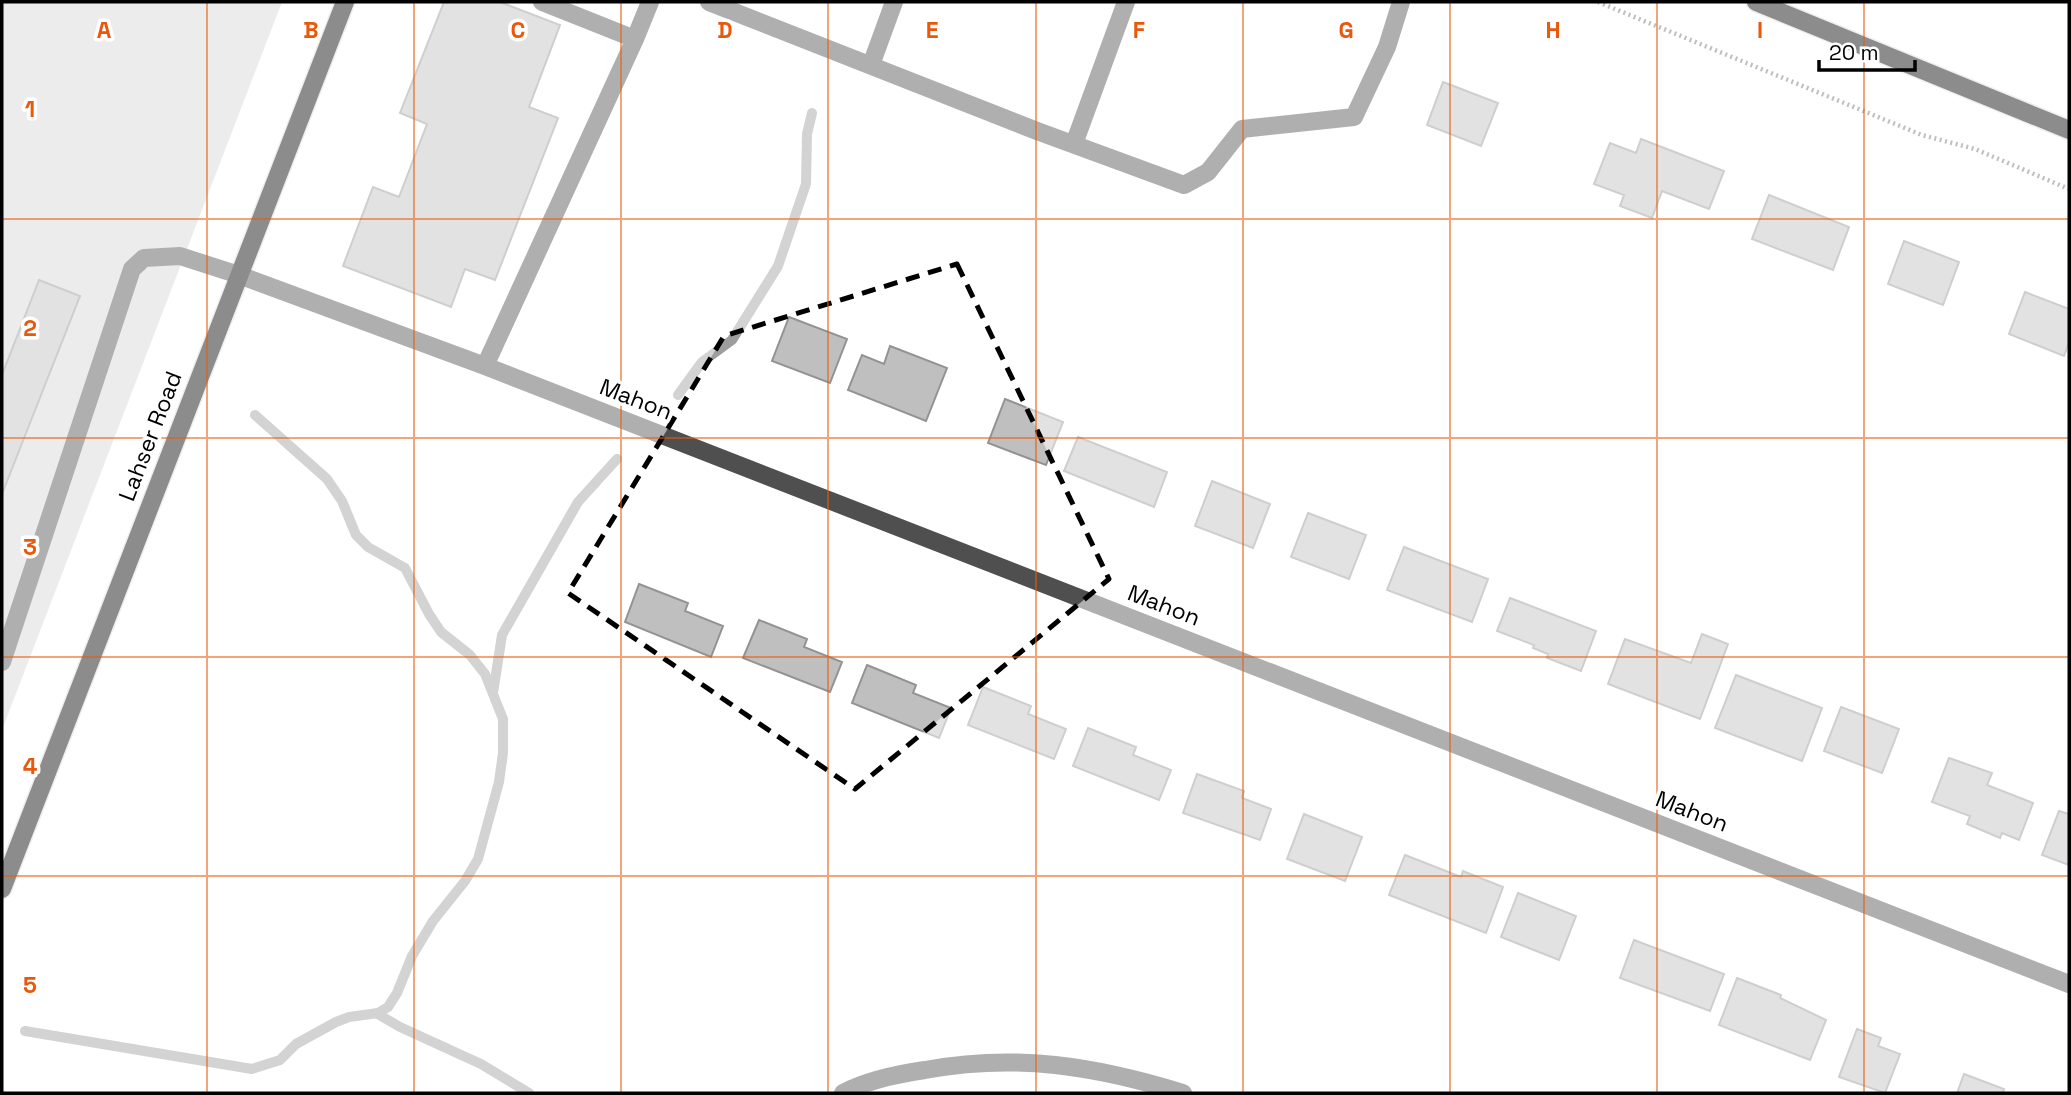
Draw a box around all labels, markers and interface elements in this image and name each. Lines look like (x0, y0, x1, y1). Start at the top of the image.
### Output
text: A (97, 15, 112, 45)
text: B (303, 15, 319, 45)
text: C (511, 15, 525, 45)
text: D (717, 15, 733, 45)
text: E (926, 15, 938, 45)
text: F (1133, 15, 1145, 45)
text: G (1338, 15, 1354, 45)
text: H (1545, 15, 1561, 45)
text: I (1757, 15, 1763, 45)
scale bar (1819, 28, 1915, 72)
text: 20 m (1829, 39, 1879, 66)
text: 1 (25, 94, 35, 124)
text: 2 (23, 313, 37, 343)
street label: Lahser Road (112, 367, 188, 505)
street label: Mahon (595, 371, 677, 427)
text: 3 (23, 532, 37, 562)
street label: Mahon (1123, 577, 1205, 633)
text: 4 (23, 751, 38, 781)
street label: Mahon (1651, 783, 1733, 839)
text: 5 (23, 970, 37, 1000)

